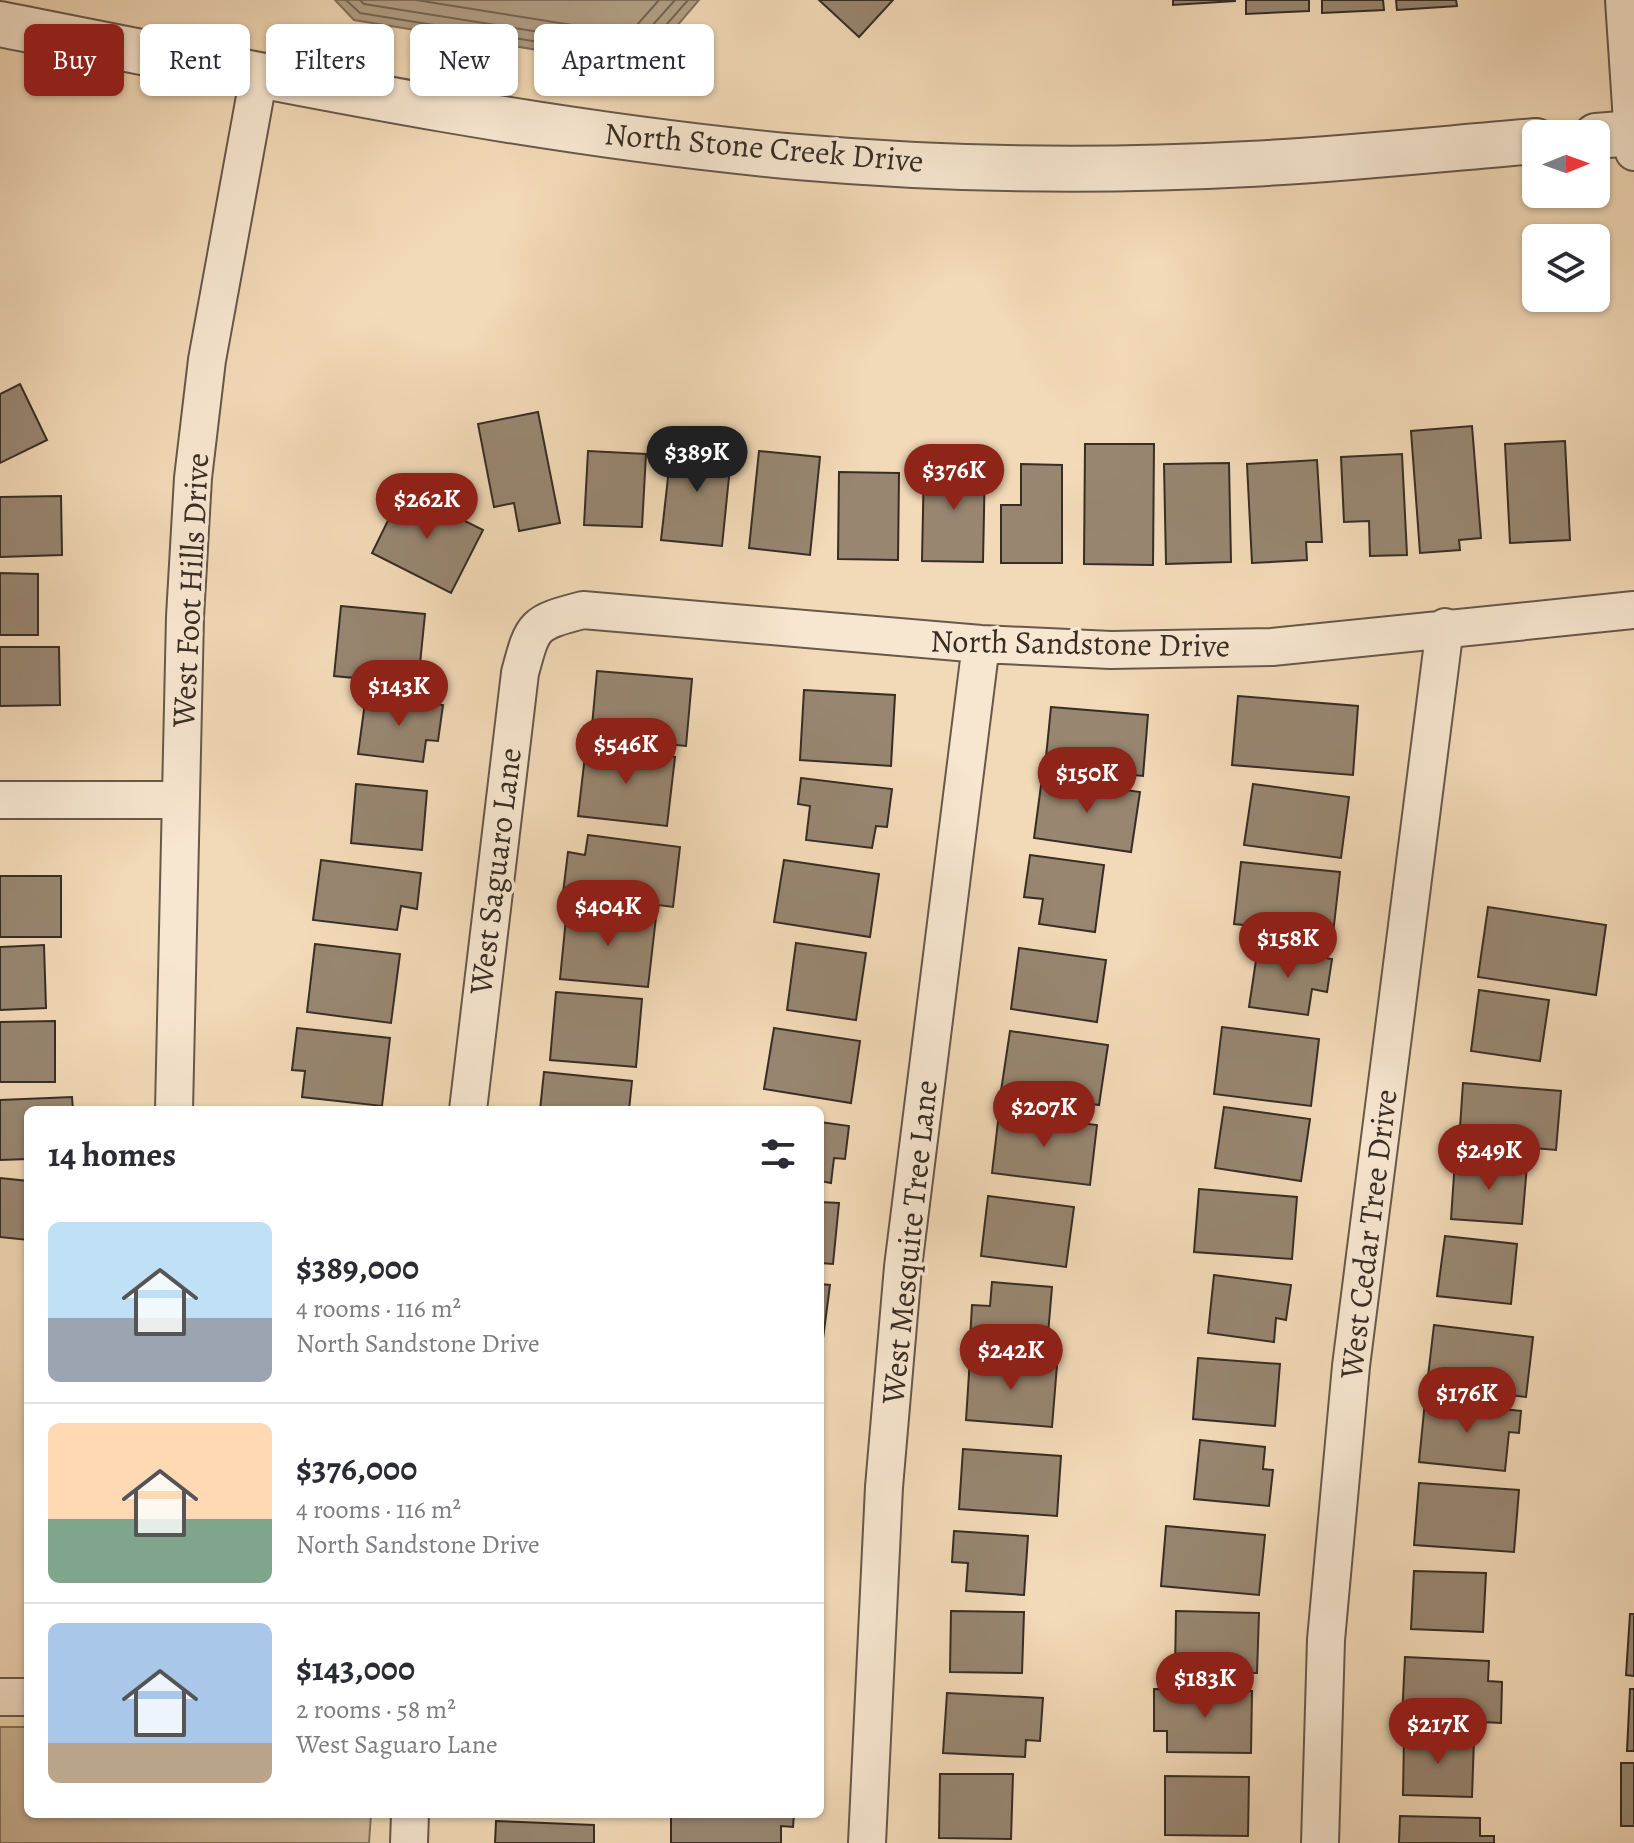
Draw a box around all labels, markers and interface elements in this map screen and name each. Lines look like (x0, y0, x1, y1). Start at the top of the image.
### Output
chip: Buy (24, 24, 124, 96)
chip: Rent (140, 24, 250, 96)
chip: Filters (266, 24, 394, 96)
chip: New (410, 24, 518, 96)
chip: Apartment (534, 24, 714, 96)
street label: North Stone Creek Drive (603, 111, 925, 183)
north arrow (1522, 120, 1610, 208)
map controls (1522, 120, 1610, 312)
button: layers (1522, 224, 1610, 312)
pin: $389K (641, 426, 753, 494)
text: $389K (665, 434, 729, 469)
pin: $376K (898, 444, 1010, 512)
street label: West Foot Hills Drive (161, 452, 219, 729)
text: $376K (922, 452, 986, 487)
pin: $262K (371, 473, 483, 541)
text: $262K (394, 481, 460, 516)
street label: North Sandstone Drive (930, 618, 1230, 668)
pin: $143K (343, 660, 455, 728)
text: $143K (368, 668, 430, 703)
pin: $546K (570, 718, 682, 786)
text: $546K (594, 726, 658, 761)
street label: West Saguaro Lane (458, 745, 532, 998)
pin: $150K (1031, 747, 1143, 815)
text: $150K (1056, 755, 1118, 790)
pin: $404K (552, 880, 664, 948)
text: $404K (575, 888, 641, 923)
pin: $158K (1232, 912, 1344, 980)
text: $158K (1257, 920, 1319, 955)
street label: West Mesquite Tree Lane (870, 1078, 948, 1407)
pin: $207K (988, 1081, 1100, 1149)
street label: West Cedar Tree Drive (1328, 1087, 1408, 1382)
text: $207K (1011, 1089, 1077, 1124)
pin: $249K (1433, 1124, 1545, 1192)
text: 14 homes (48, 1131, 176, 1178)
icon: filters (756, 1132, 800, 1176)
text: $249K (1456, 1132, 1522, 1167)
text: $389,000 (296, 1244, 419, 1291)
icon: home (112, 1254, 208, 1350)
text: 4 rooms · 116 m² (296, 1291, 461, 1326)
pin: $242K (955, 1324, 1067, 1392)
text: North Sandstone Drive (296, 1326, 540, 1361)
text: $242K (978, 1332, 1044, 1367)
pin: $176K (1411, 1367, 1523, 1435)
text: $176K (1436, 1375, 1498, 1410)
text: $376,000 (296, 1445, 417, 1492)
icon: home (112, 1455, 208, 1551)
text: 4 rooms · 116 m² (296, 1492, 461, 1527)
text: North Sandstone Drive (296, 1527, 540, 1562)
text: $143,000 (296, 1645, 415, 1692)
pin: $183K (1149, 1652, 1261, 1720)
icon: home (112, 1655, 208, 1751)
text: $183K (1174, 1660, 1236, 1695)
text: 2 rooms · 58 m² (296, 1692, 456, 1727)
pin: $217K (1382, 1698, 1494, 1766)
text: $217K (1407, 1706, 1469, 1741)
text: West Saguaro Lane (296, 1727, 498, 1762)

